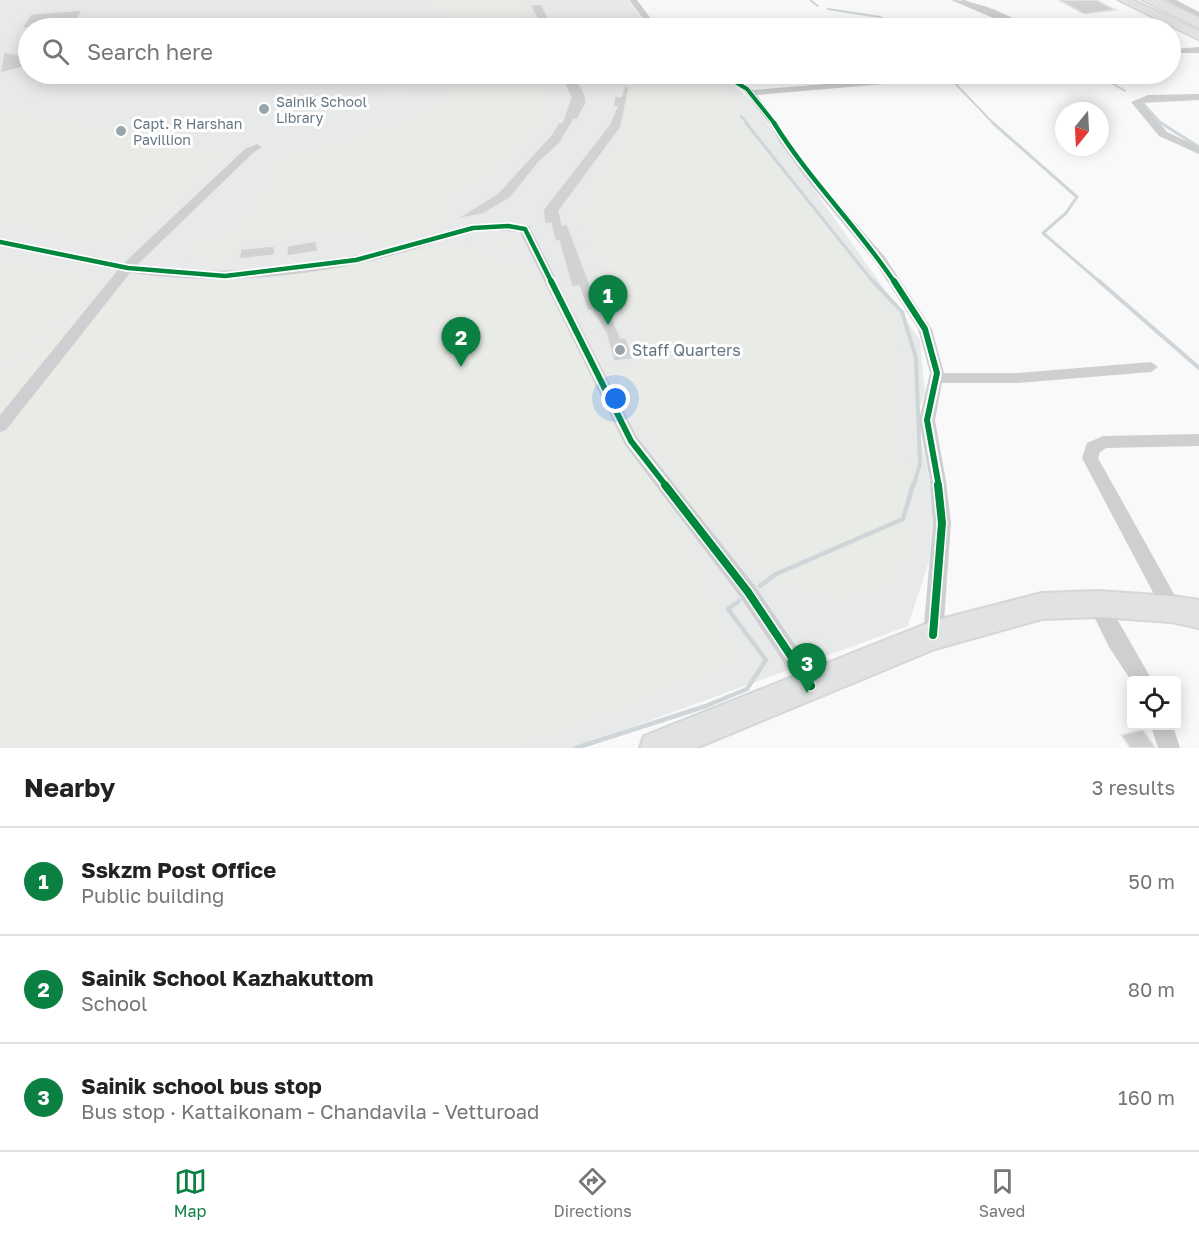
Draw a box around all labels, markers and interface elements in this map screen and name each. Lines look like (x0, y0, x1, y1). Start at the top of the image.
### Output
search box (18, 18, 1181, 84)
icon: search (39, 35, 72, 68)
text: Search here (87, 38, 213, 65)
place label: Sainik School Library (276, 93, 367, 126)
marker: Sainik School Library (257, 102, 271, 116)
north arrow (1055, 102, 1109, 156)
place label: Capt. R Harshan Pavillion (133, 115, 242, 148)
marker: Capt. R Harshan Pavillion (114, 124, 128, 138)
pin: 1 (588, 276, 628, 325)
pin: 2 (442, 318, 480, 367)
place label: Staff Quarters (632, 340, 741, 360)
marker: Staff Quarters (613, 343, 627, 357)
your location (601, 384, 630, 413)
pin: 3 (788, 644, 826, 693)
map controls (1127, 676, 1181, 730)
button: locate (1127, 676, 1181, 730)
text: Nearby (24, 772, 115, 803)
text: 3 results (1092, 775, 1175, 799)
text: Sskzm Post Office (81, 856, 276, 883)
text: 1 (38, 869, 49, 893)
text: 50 m (1128, 869, 1175, 893)
text: Public building (81, 883, 224, 907)
text: Sainik School Kazhakuttom (81, 964, 374, 991)
text: 2 (37, 977, 50, 1001)
text: 80 m (1128, 977, 1175, 1001)
text: School (81, 991, 147, 1015)
text: Sainik school bus stop (81, 1072, 322, 1099)
text: 3 (37, 1085, 50, 1109)
text: 160 m (1118, 1085, 1175, 1109)
text: Bus stop · Kattaikonam - Chandavila - Vetturoad (81, 1099, 539, 1123)
tab: Map (174, 1165, 207, 1221)
tab: Directions (554, 1165, 632, 1221)
tab: Saved (979, 1165, 1025, 1221)

